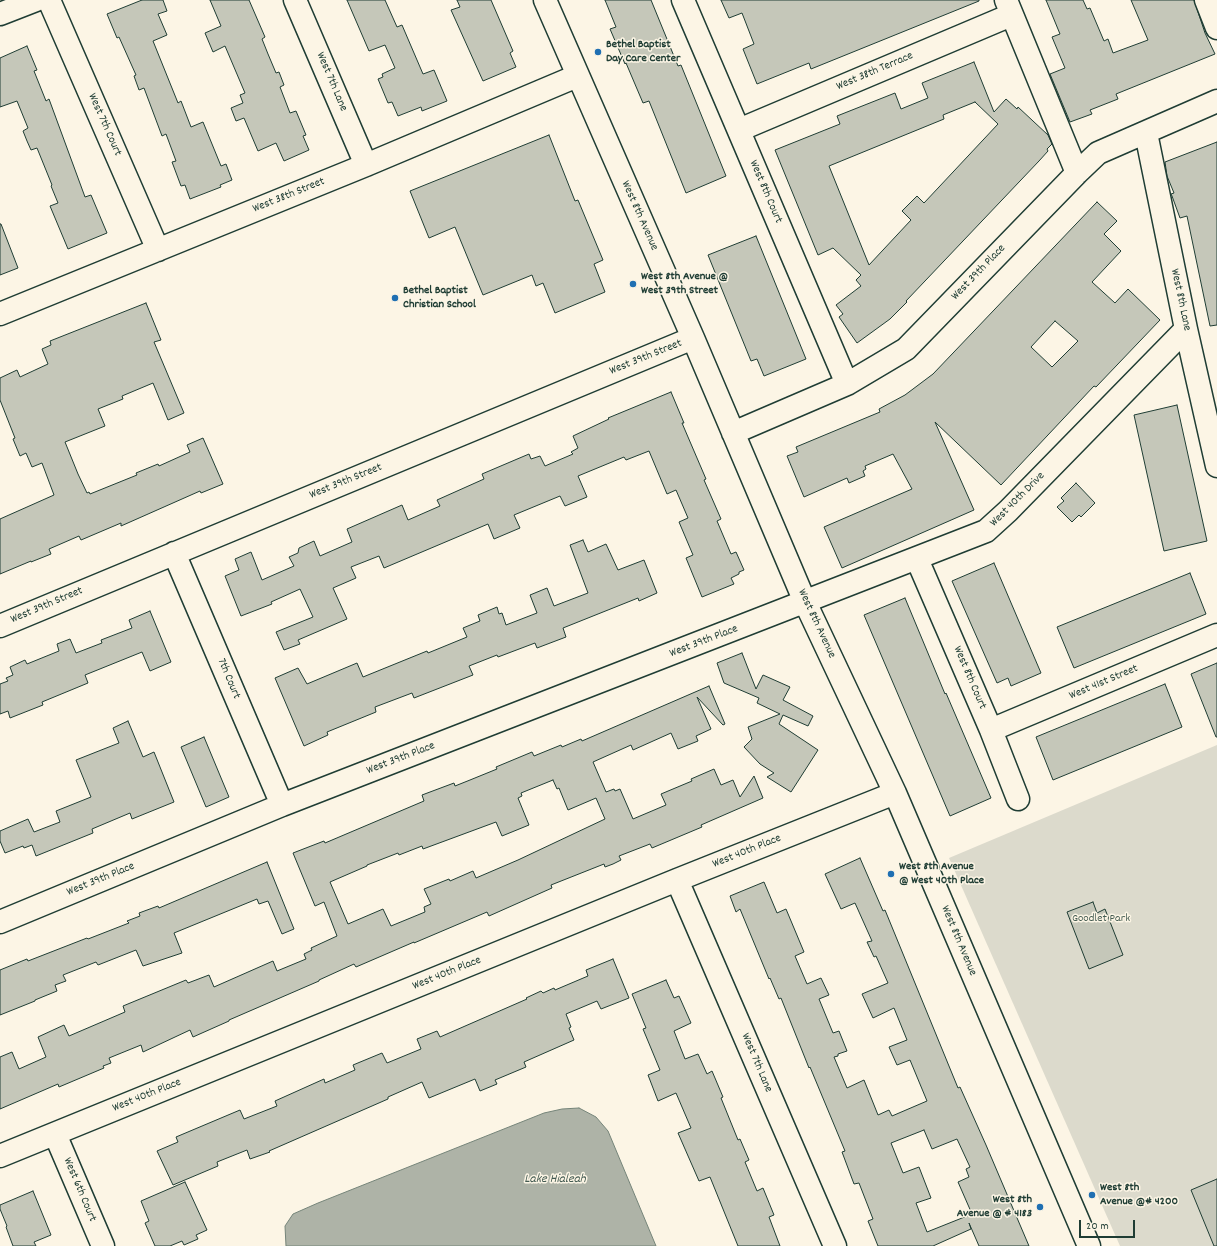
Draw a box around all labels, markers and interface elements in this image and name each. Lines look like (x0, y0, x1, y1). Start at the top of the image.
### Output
place label: Bethel Baptist Day Care Center (606, 38, 680, 66)
marker: Bethel Baptist Day Care Center (593, 47, 603, 57)
street label: West 38th Terrace (834, 49, 916, 95)
street label: West 7th Lane (312, 50, 350, 114)
street label: West 7th Court (84, 91, 124, 159)
street label: West 8th Court (745, 158, 785, 226)
street label: West 38th Street (251, 175, 327, 217)
street label: West 8th Avenue (617, 179, 661, 253)
street label: West 39th Place (949, 242, 1009, 304)
street label: West 8th Lane (1166, 268, 1194, 332)
place label: West 8th Avenue @ West 39th Street (641, 270, 728, 298)
marker: West 8th Avenue @ West 39th Street (628, 279, 638, 289)
place label: Bethel Baptist Christian School (403, 284, 476, 312)
marker: Bethel Baptist Christian School (390, 293, 400, 303)
street label: West 39th Street (608, 337, 684, 379)
street label: West 39th Street (308, 461, 384, 503)
street label: West 40th Drive (988, 470, 1048, 530)
street label: West 39th Street (9, 584, 85, 628)
street label: West 8th Avenue (794, 587, 838, 661)
street label: West 39th Place (668, 622, 740, 662)
street label: West 8th Court (949, 644, 989, 712)
street label: 7th Court (213, 657, 243, 701)
street label: West 41st Street (1067, 662, 1141, 704)
street label: West 39th Place (365, 739, 437, 779)
street label: West 40th Place (711, 832, 783, 872)
street label: West 39th Place (65, 860, 137, 900)
place label: West 8th Avenue @ West 40th Place (899, 860, 984, 888)
marker: West 8th Avenue @ West 40th Place (886, 869, 896, 879)
street label: West 8th Avenue (937, 904, 979, 978)
park label: Goodlet Park (1072, 912, 1130, 926)
street label: West 40th Place (411, 954, 483, 994)
street label: West 7th Lane (737, 1031, 775, 1095)
street label: West 40th Place (111, 1076, 183, 1116)
street label: West 6th Court (59, 1156, 99, 1224)
water label: Lake Hialeah (524, 1172, 586, 1188)
place label: West 8th Avenue @# 4200 (1100, 1181, 1178, 1209)
marker: West 8th Avenue @# 4200 (1087, 1190, 1097, 1200)
place label: West 8th Avenue @ # 4183 (957, 1193, 1032, 1221)
marker: West 8th Avenue @ # 4183 (1035, 1202, 1045, 1212)
scale bar (1081, 1212, 1137, 1238)
text: 20 m (1086, 1218, 1109, 1235)

